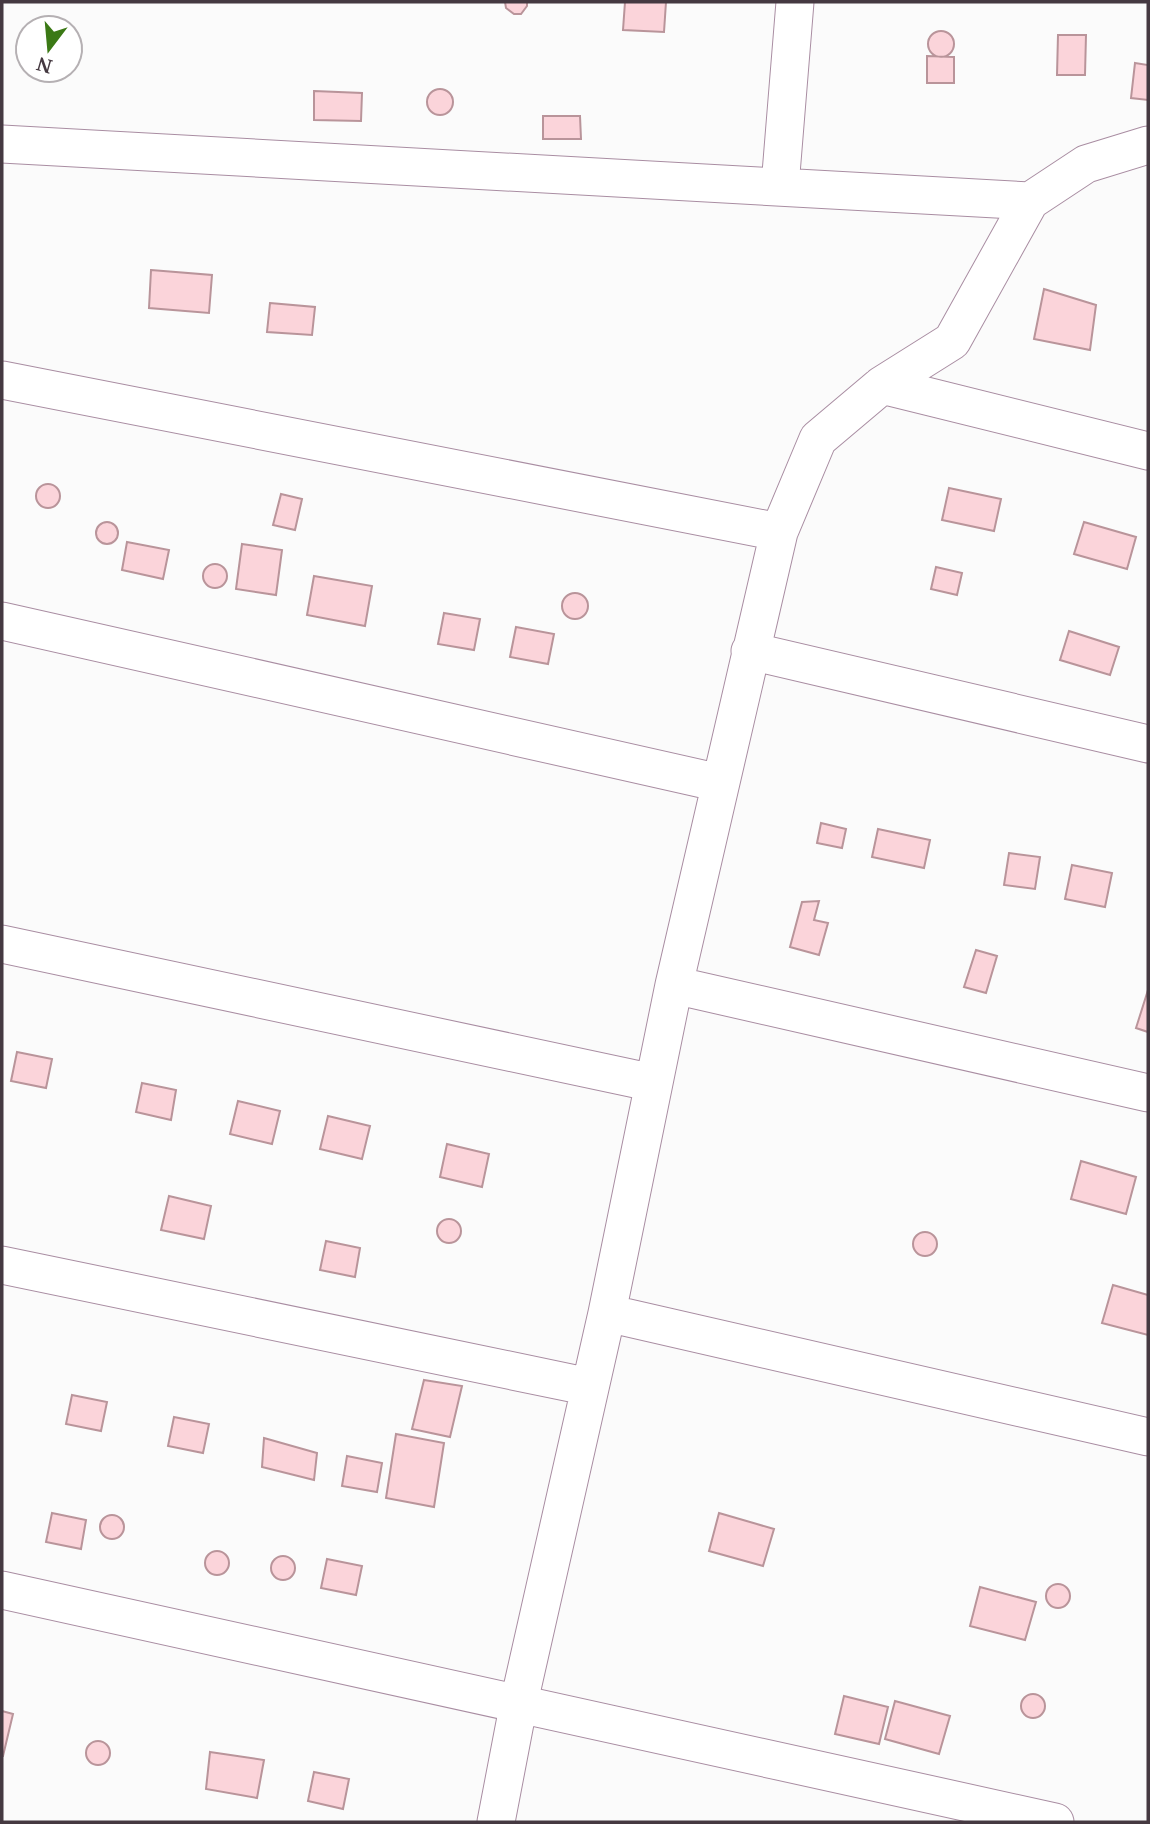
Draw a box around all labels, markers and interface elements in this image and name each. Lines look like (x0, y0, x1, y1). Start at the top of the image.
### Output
north arrow (14, 14, 84, 84)
text: N (34, 51, 55, 80)

